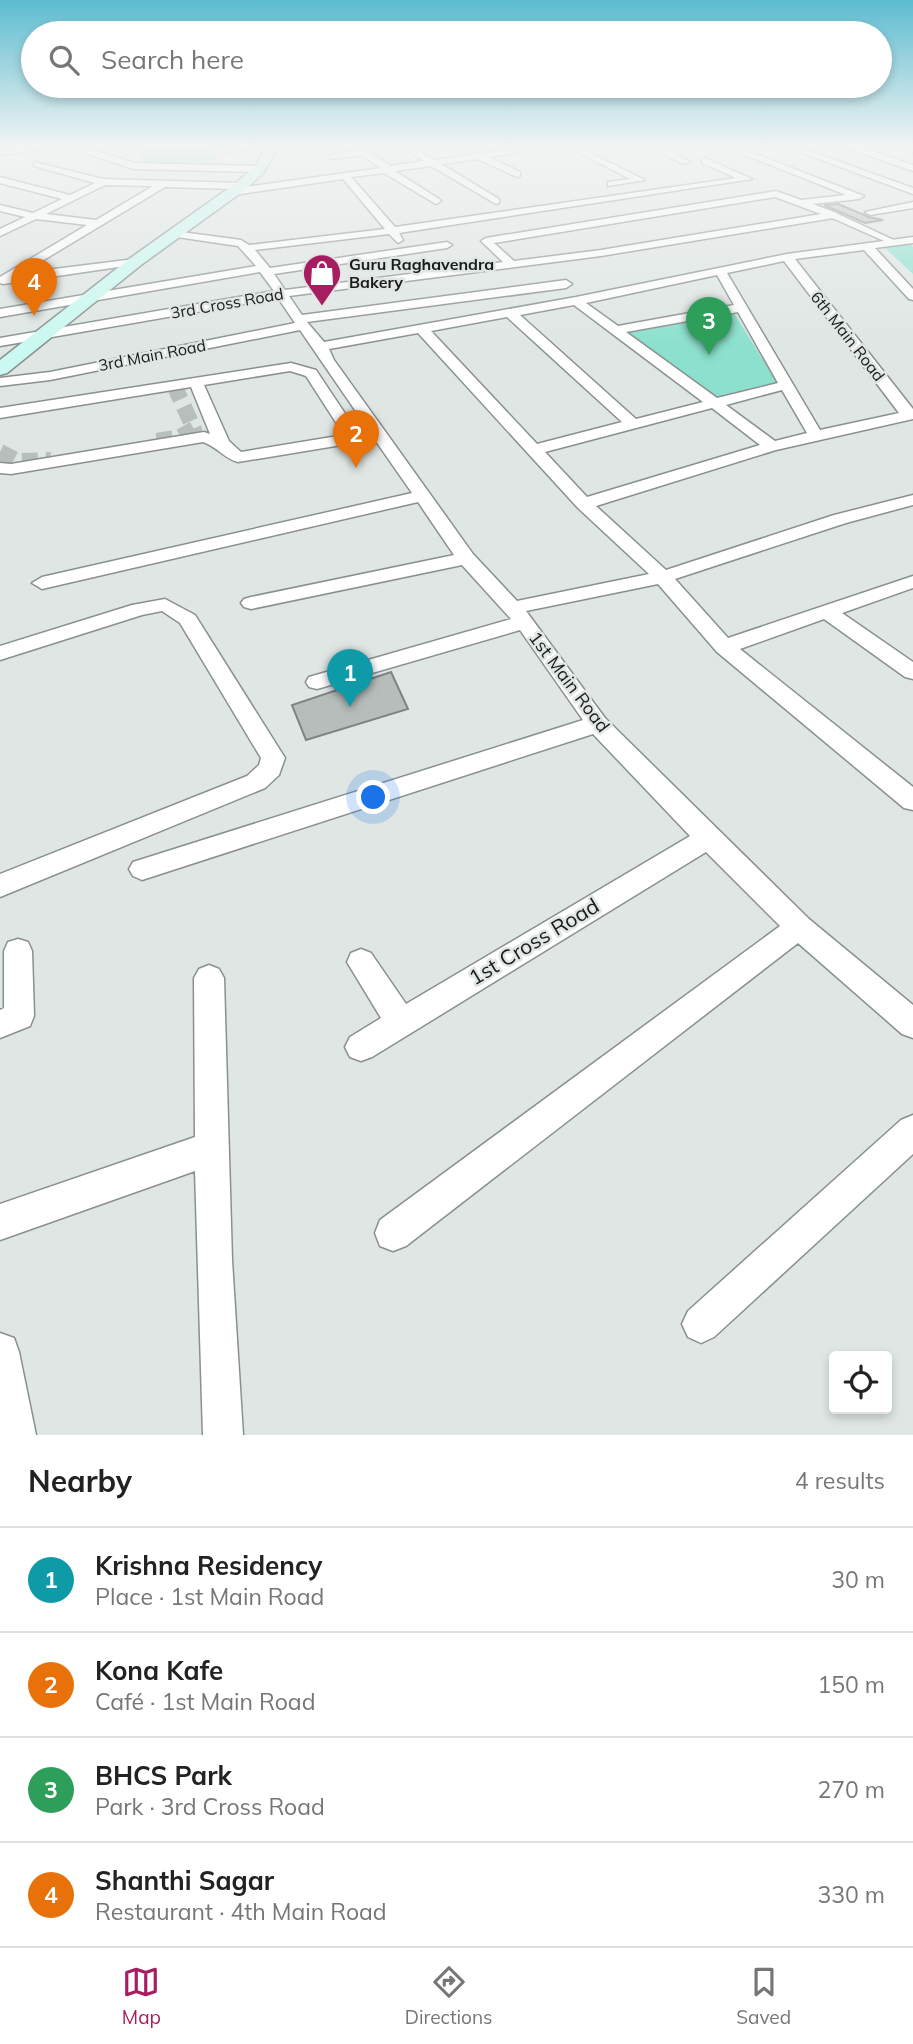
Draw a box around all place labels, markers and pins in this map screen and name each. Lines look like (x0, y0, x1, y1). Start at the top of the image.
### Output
shop icon: Guru Raghavendra Bakery (301, 252, 343, 307)
place label: Guru Raghavendra Bakery (349, 254, 494, 292)
pin: 4 (11, 258, 57, 316)
pin: 3 (686, 297, 732, 355)
pin: 2 (333, 410, 379, 468)
pin: 1 (327, 649, 373, 707)

